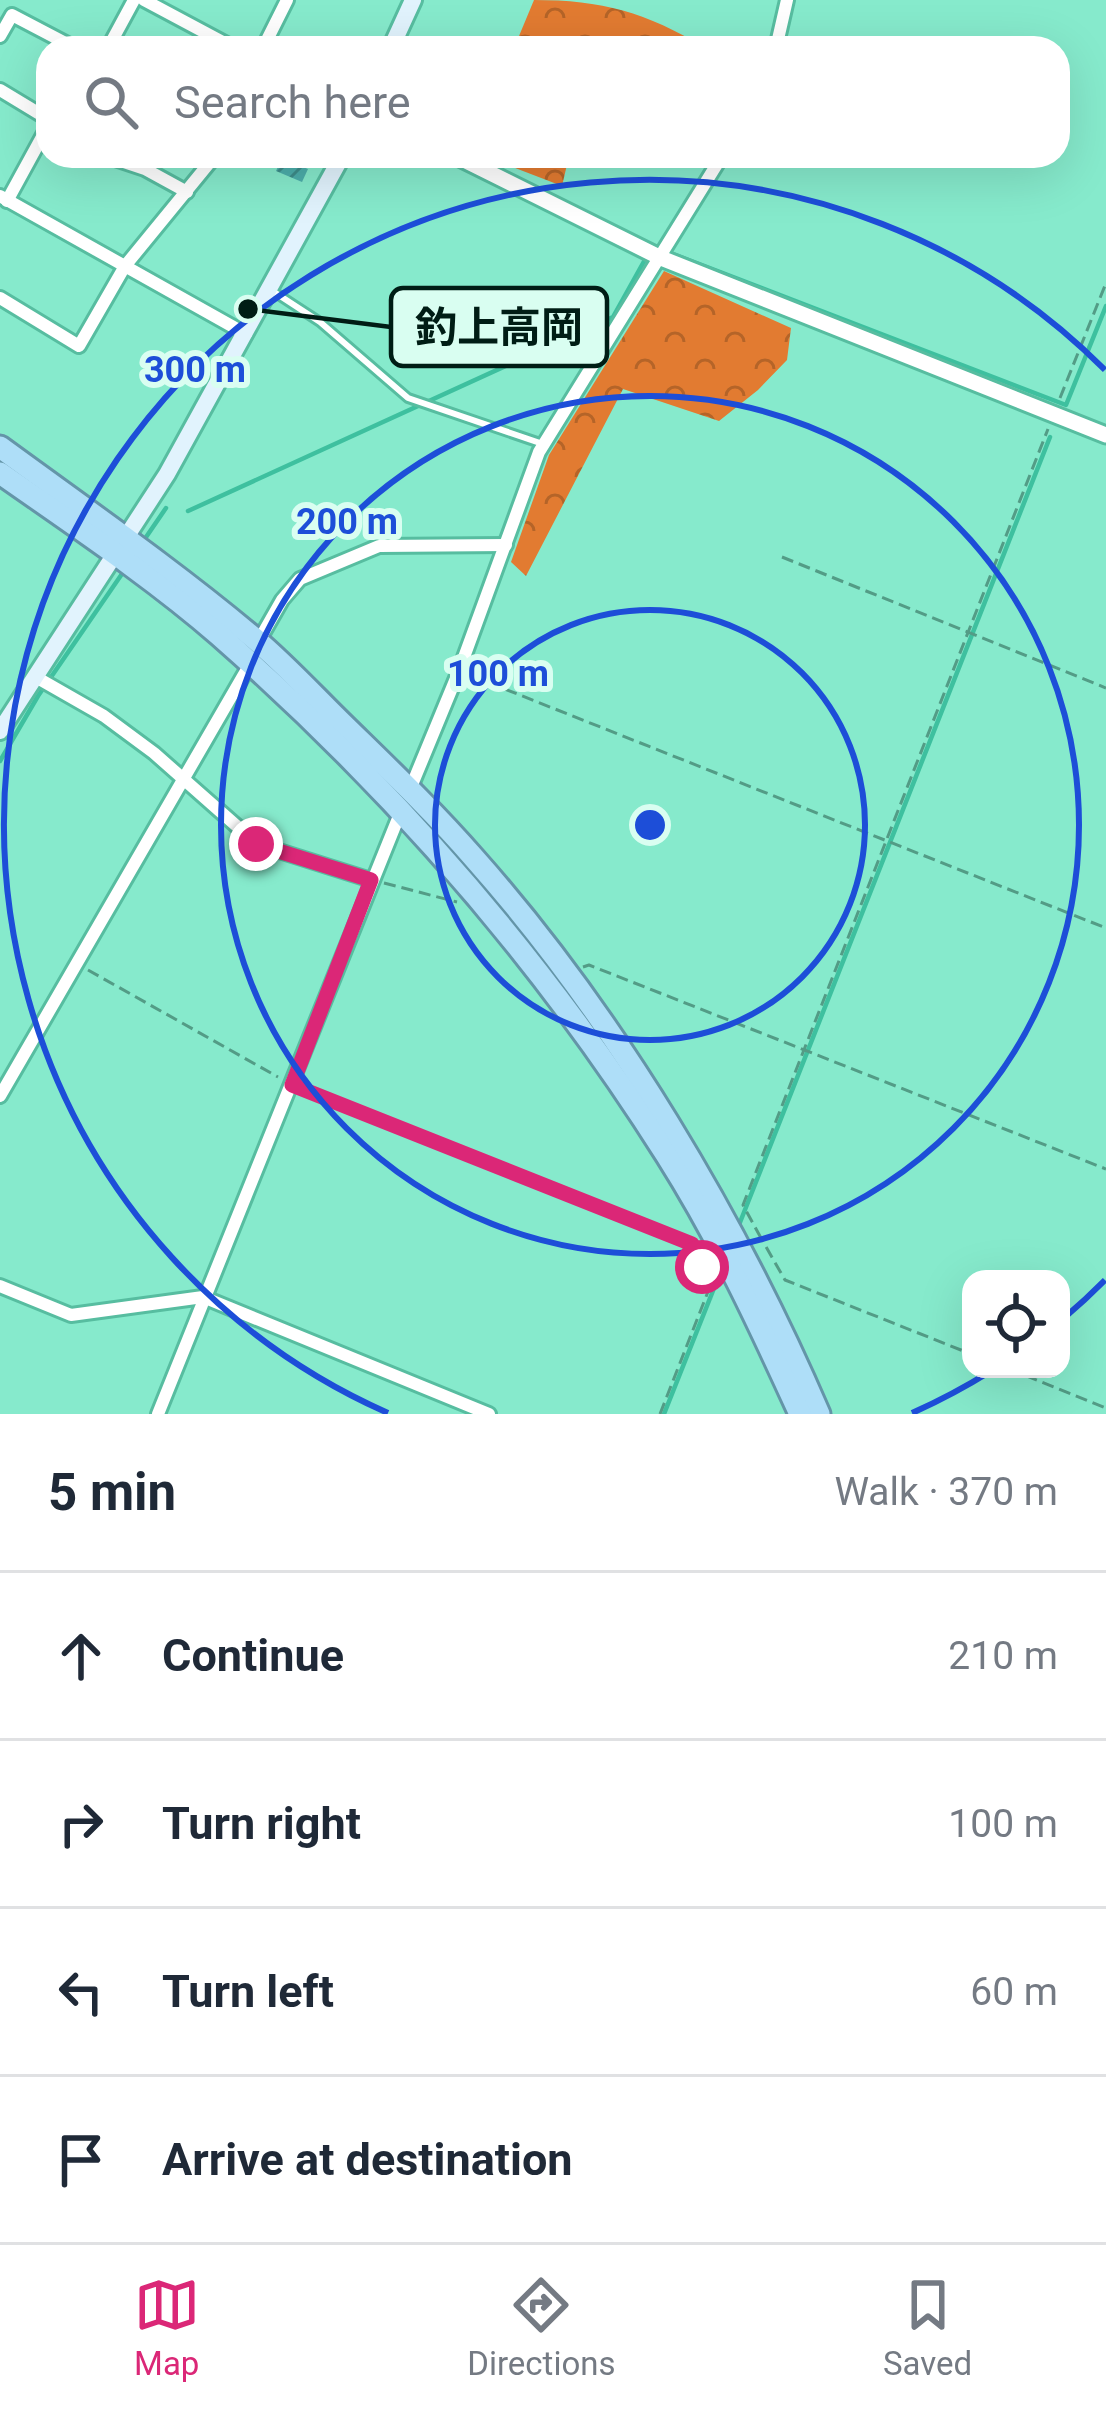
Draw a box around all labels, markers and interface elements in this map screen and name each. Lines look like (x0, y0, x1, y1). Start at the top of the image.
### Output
search box (36, 36, 1070, 168)
icon: search (78, 69, 144, 135)
text: Search here (174, 76, 411, 129)
callout: 釣上高岡 (391, 288, 607, 366)
text: 釣上高岡 (415, 303, 583, 352)
text: 300 m (144, 349, 246, 391)
text: 200 m (296, 501, 398, 543)
text: 100 m (447, 653, 549, 695)
centre of rings (629, 804, 671, 846)
route end (229, 817, 283, 871)
route start (675, 1240, 729, 1294)
map controls (962, 1270, 1070, 1378)
button: locate (962, 1270, 1070, 1378)
text: 5 min (48, 1463, 176, 1522)
text: Walk · 370 m (834, 1469, 1058, 1515)
icon: ahead (48, 1623, 114, 1689)
text: Continue (162, 1629, 344, 1682)
text: 210 m (948, 1633, 1058, 1679)
icon: right (48, 1791, 114, 1857)
text: Turn right (162, 1797, 361, 1850)
text: 100 m (948, 1801, 1058, 1847)
icon: left (48, 1959, 114, 2025)
text: Turn left (162, 1965, 334, 2018)
text: 60 m (970, 1969, 1058, 2015)
icon: arrive (48, 2127, 114, 2193)
text: Arrive at destination (162, 2133, 573, 2186)
tab: Map (134, 2272, 200, 2383)
tab: Directions (467, 2272, 616, 2383)
tab: Saved (883, 2272, 972, 2383)

